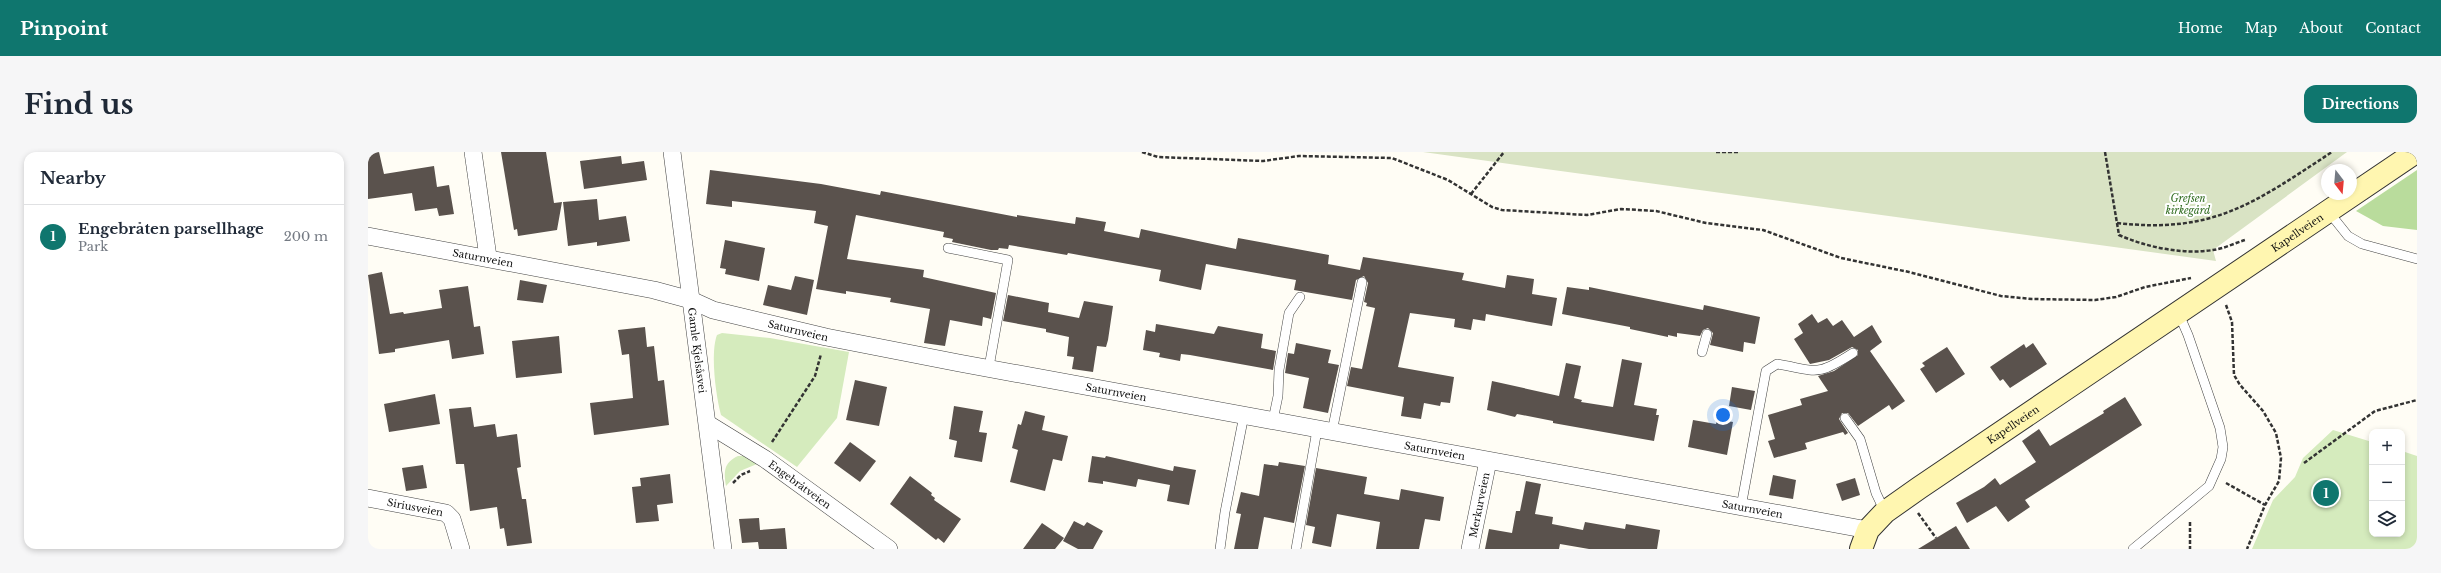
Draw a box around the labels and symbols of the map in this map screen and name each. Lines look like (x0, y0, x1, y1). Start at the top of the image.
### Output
north arrow (2321, 164, 2357, 200)
park label: Grefsen kirkegård (2165, 192, 2210, 217)
street label: Kapellveien (2269, 211, 2326, 255)
street label: Saturnveien (451, 246, 514, 270)
street label: Gamle Kjelsåsvei (685, 307, 709, 395)
street label: Saturnveien (766, 317, 830, 344)
street label: Saturnveien (1085, 380, 1148, 404)
street label: Kapellveien (1985, 403, 2042, 447)
your location (1713, 405, 1733, 425)
street label: Saturnveien (1403, 439, 1466, 463)
street label: Engebråtveien (766, 458, 834, 512)
street label: Merkurveien (1466, 471, 1493, 539)
pin: 1 (2313, 478, 2339, 508)
street label: Siriusveien (386, 496, 444, 519)
street label: Saturnveien (1721, 497, 1784, 521)

